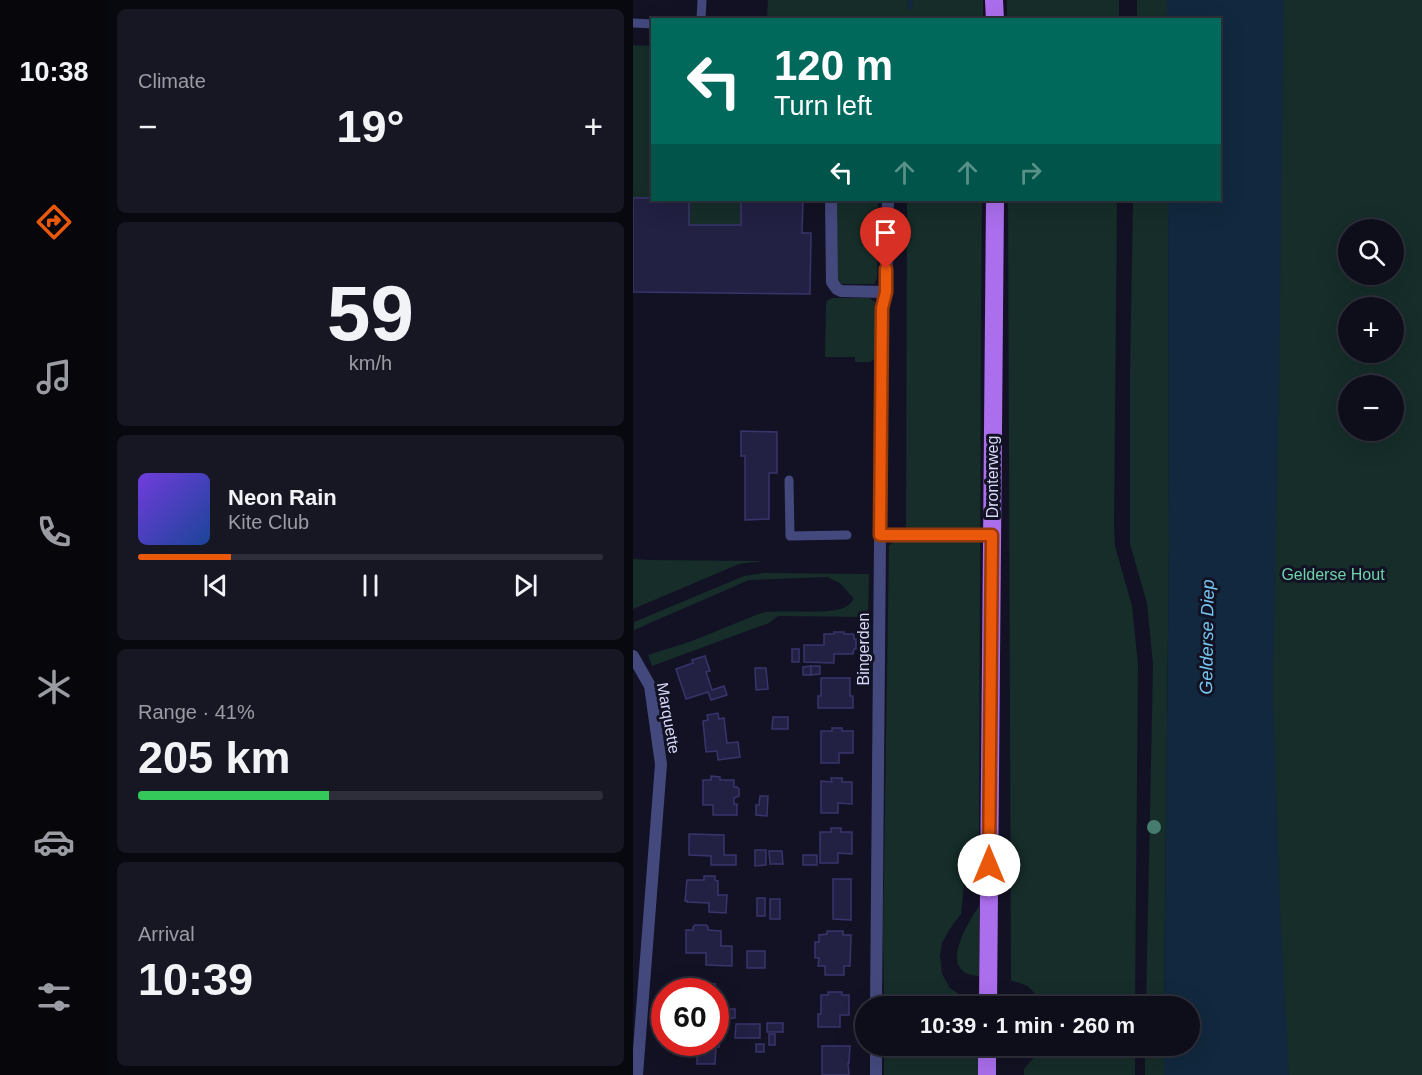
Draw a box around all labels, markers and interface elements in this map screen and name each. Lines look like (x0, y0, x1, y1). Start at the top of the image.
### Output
icon: left (675, 42, 753, 120)
text: 120 m (774, 42, 893, 89)
text: 10:38 (19, 57, 89, 87)
text: Climate (138, 70, 206, 92)
text: Turn left (774, 91, 872, 121)
text: 19° (336, 101, 405, 152)
text: − (138, 108, 157, 145)
text: + (584, 108, 603, 145)
icon: left (825, 156, 858, 189)
icon: ahead (888, 156, 921, 189)
icon: ahead (951, 156, 984, 189)
icon: right (1014, 156, 1047, 189)
icon: directions (33, 201, 75, 243)
pin (860, 207, 911, 269)
icon: arrive (869, 216, 902, 249)
map controls (1338, 219, 1404, 441)
button: search (1338, 219, 1404, 285)
text: 59 (327, 269, 414, 357)
button: + (1338, 297, 1404, 363)
text: km/h (349, 352, 392, 374)
icon: music (33, 356, 75, 398)
button: − (1338, 375, 1404, 441)
street label: Dronterweg (984, 436, 1001, 518)
text: Neon Rain (228, 485, 337, 510)
icon: phone (33, 511, 75, 553)
text: Kite Club (228, 511, 309, 533)
park label: Gelderse Hout (1281, 566, 1385, 583)
icon: previous (199, 569, 232, 602)
icon: pause (354, 569, 387, 602)
icon: next (509, 569, 542, 602)
water label: Gelderse Diep (1196, 579, 1218, 695)
street label: Bingerden (855, 613, 872, 685)
icon: climate (33, 666, 75, 708)
street label: Marquette (654, 681, 683, 755)
text: Range · 41% (138, 701, 255, 723)
text: 205 km (138, 732, 291, 783)
icon: car (33, 821, 75, 863)
position arrow (957, 833, 1021, 897)
text: Arrival (138, 923, 195, 945)
text: 10:39 (138, 954, 253, 1005)
icon: filters (33, 976, 75, 1018)
speed limit sign: 60 (651, 978, 729, 1056)
text: 10:39 · 1 min · 260 m (920, 1013, 1135, 1038)

